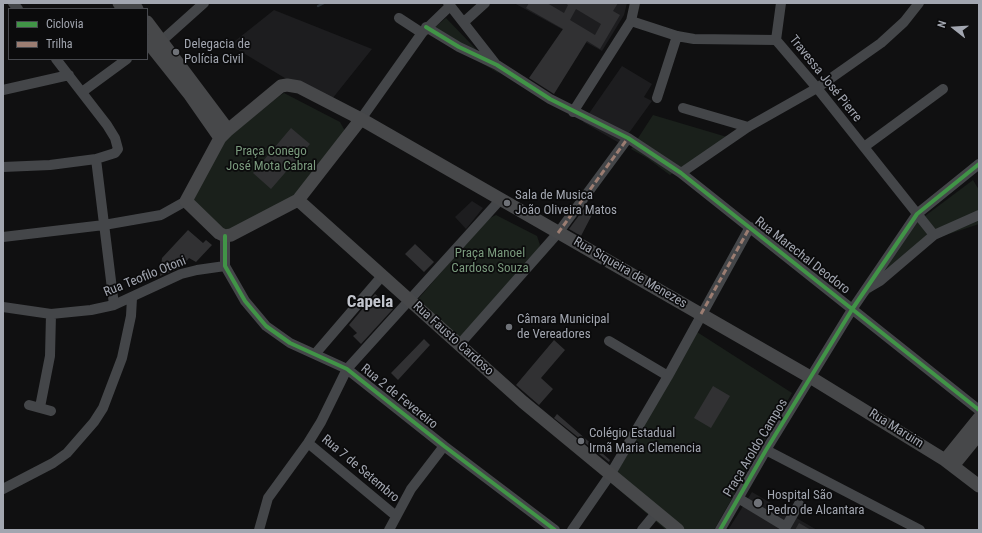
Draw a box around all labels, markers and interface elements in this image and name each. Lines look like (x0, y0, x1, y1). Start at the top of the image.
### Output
legend (8, 8, 148, 60)
north arrow (934, 8, 974, 48)
text: Ciclovia (46, 17, 83, 31)
text: N (935, 19, 949, 29)
street label: Travessa José Pierre (785, 33, 865, 125)
text: Trilha (46, 37, 73, 51)
place label: Delegacia de Polícia Civil (184, 37, 250, 68)
marker: Delegacia de Polícia Civil (171, 47, 181, 57)
park label: Praça Conego José Mota Cabral (226, 144, 316, 175)
place label: Sala de Musica João Oliveira Matos (515, 188, 617, 219)
marker: Sala de Musica João Oliveira Matos (502, 198, 512, 208)
street label: Rua Marechal Deodoro (751, 214, 853, 298)
street label: Rua Siqueira de Menezes (571, 234, 689, 312)
park label: Praça Manoel Cardoso Souza (451, 246, 529, 277)
street label: Rua Teofilo Otoni (102, 253, 188, 301)
district label: Capela (347, 293, 393, 313)
street label: Rua Fausto Cardoso (410, 299, 496, 379)
place label: Câmara Municipal de Vereadores (517, 312, 610, 343)
marker: Câmara Municipal de Vereadores (504, 322, 514, 332)
street label: Rua 2 de Fevereiro (357, 361, 441, 433)
street label: Praça Aroldo Campos (721, 396, 791, 500)
street label: Rua Maruim (866, 406, 926, 452)
place label: Colégio Estadual Irmã Maria Clemencia (589, 426, 701, 457)
street label: Rua 7 de Setembro (318, 432, 402, 506)
marker: Colégio Estadual Irmã Maria Clemencia (576, 436, 586, 446)
place label: Hospital São Pedro de Alcantara (767, 488, 865, 519)
marker: Hospital São Pedro de Alcantara (752, 497, 764, 509)

